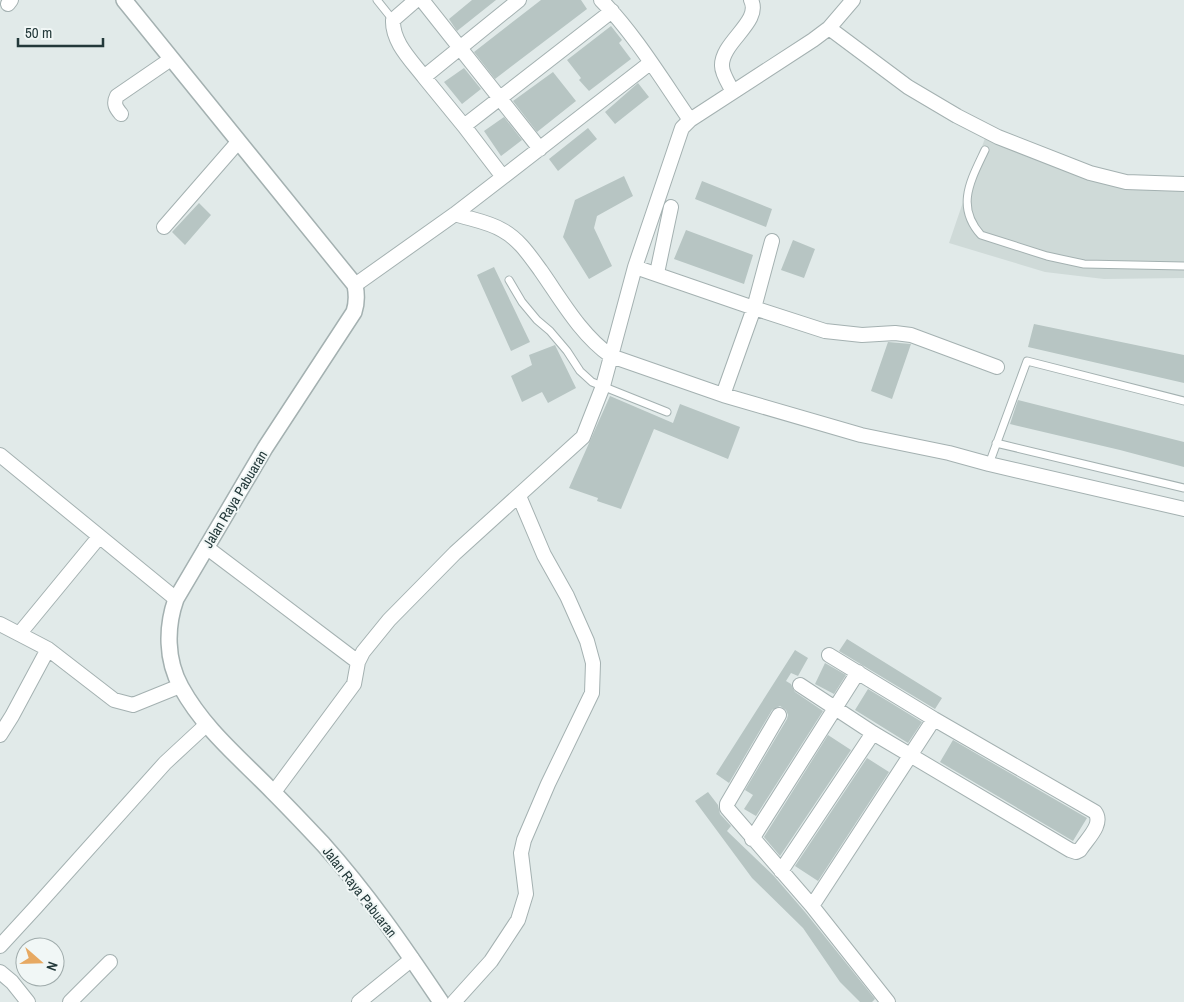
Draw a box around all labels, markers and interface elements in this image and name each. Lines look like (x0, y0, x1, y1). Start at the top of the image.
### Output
scale bar (18, 15, 102, 47)
text: 50 m (25, 22, 52, 43)
street label: Jalan Raya Pabuaran (199, 447, 271, 551)
street label: Jalan Raya Pabuaran (319, 843, 401, 941)
north arrow (15, 937, 65, 987)
text: N (42, 959, 62, 973)

